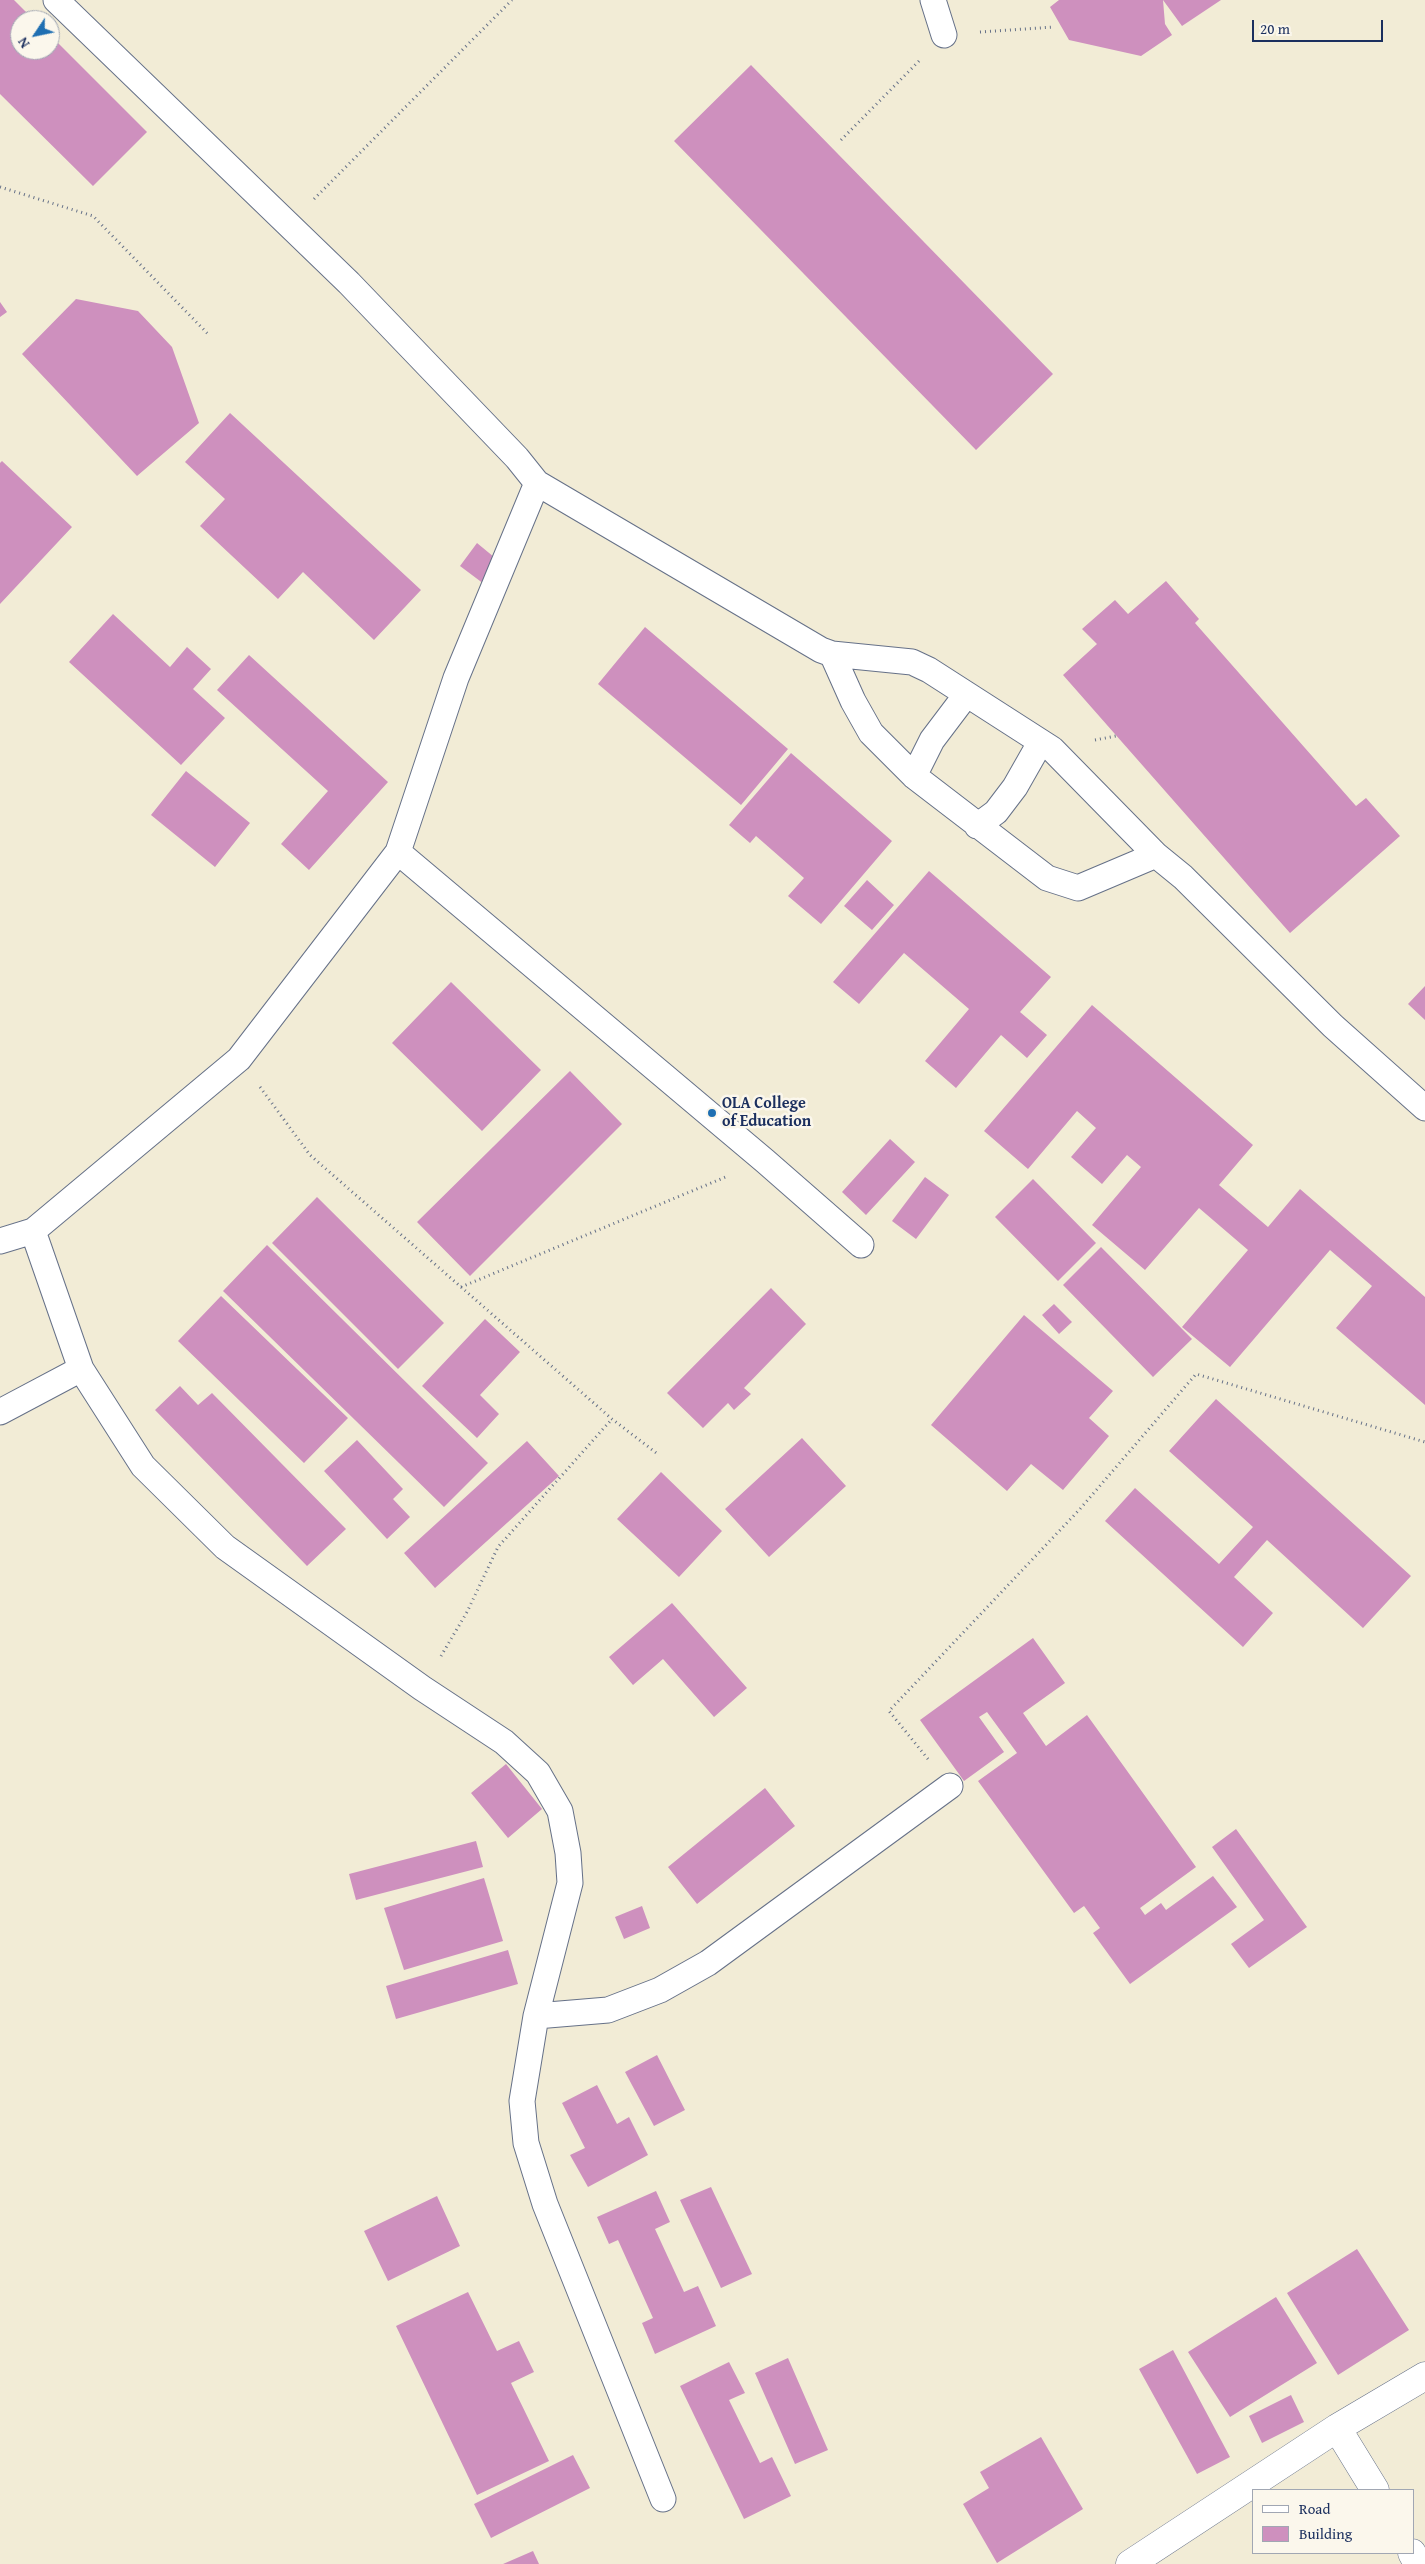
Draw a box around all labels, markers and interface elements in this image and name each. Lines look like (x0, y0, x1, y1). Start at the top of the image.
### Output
north arrow (10, 10, 60, 60)
scale bar (1255, 10, 1386, 42)
text: 20 m (1260, 18, 1290, 39)
text: N (12, 33, 34, 52)
place label: OLA College of Education (722, 1094, 811, 1132)
marker: OLA College of Education (706, 1107, 718, 1119)
legend (1252, 2489, 1415, 2554)
text: Road (1299, 2498, 1330, 2519)
text: Building (1299, 2523, 1352, 2544)

